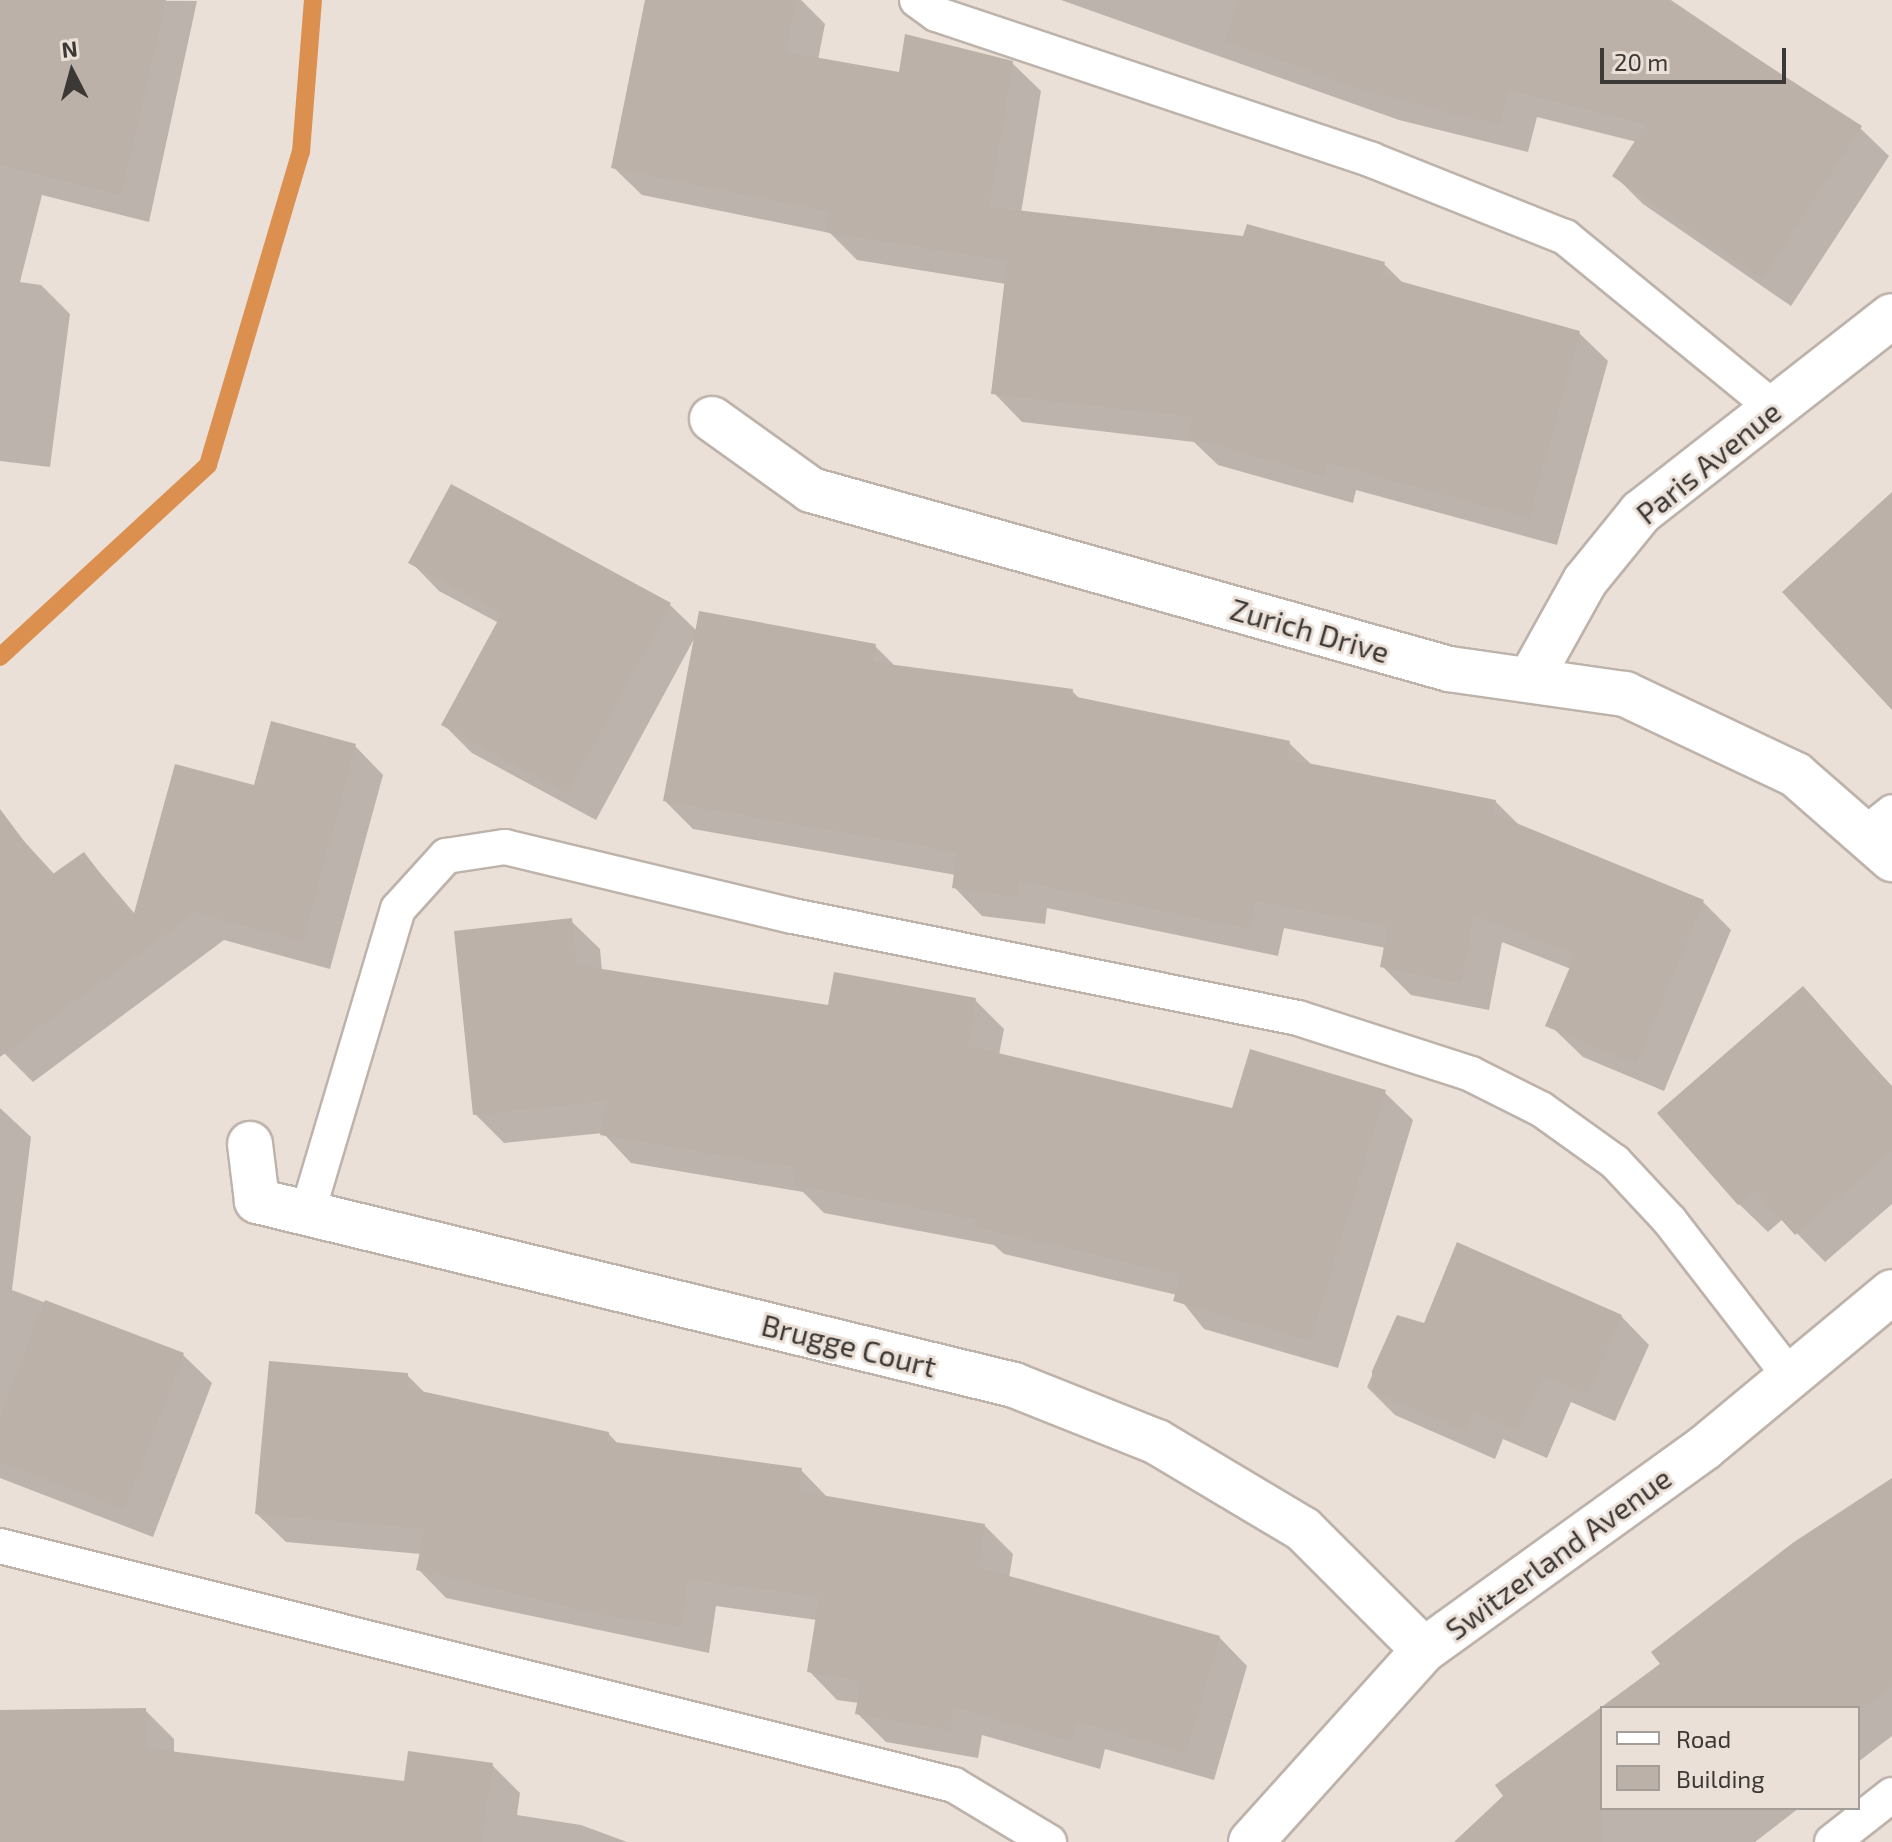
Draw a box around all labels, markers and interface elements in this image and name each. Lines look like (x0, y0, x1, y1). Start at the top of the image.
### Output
north arrow (32, 32, 112, 112)
scale bar (1604, 32, 1790, 82)
text: N (60, 34, 79, 62)
text: 20 m (1614, 47, 1668, 76)
street label: Paris Avenue (1628, 393, 1788, 531)
street label: Zurich Drive (1226, 590, 1394, 670)
street label: Brugge Court (758, 1306, 940, 1384)
street label: Switzerland Avenue (1438, 1459, 1678, 1647)
legend (1600, 1706, 1860, 1810)
text: Road (1676, 1724, 1731, 1753)
text: Building (1676, 1764, 1765, 1793)

